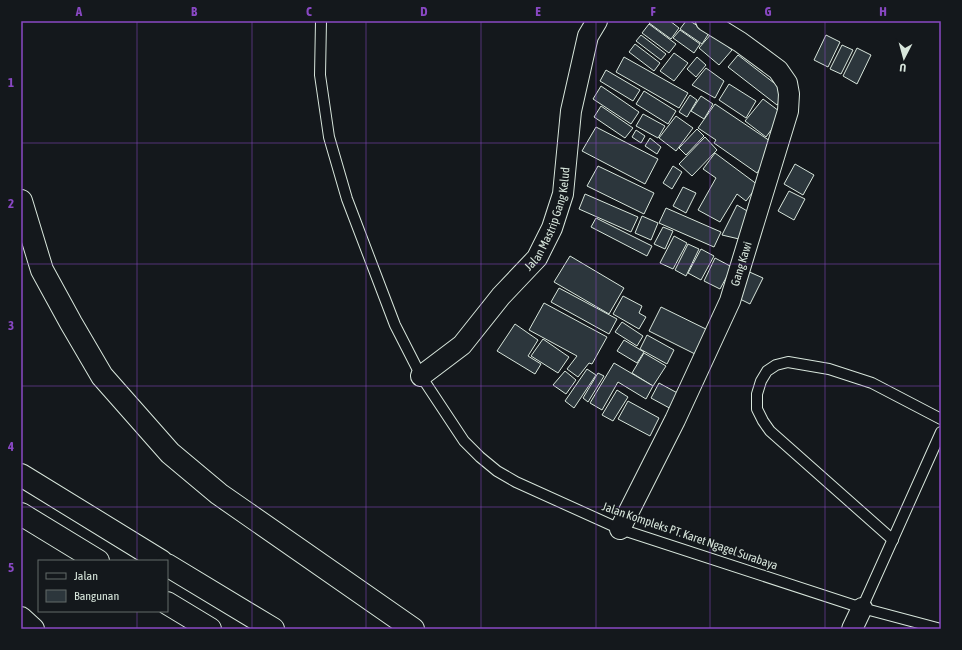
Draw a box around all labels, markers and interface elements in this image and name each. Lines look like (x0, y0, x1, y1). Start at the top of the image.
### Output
text: A (75, 4, 83, 19)
text: B (191, 4, 198, 19)
text: C (306, 4, 312, 19)
text: D (420, 4, 428, 19)
text: E (535, 4, 541, 19)
text: F (650, 4, 656, 19)
text: G (765, 4, 772, 19)
text: H (879, 4, 887, 19)
north arrow (884, 38, 924, 78)
text: U (899, 62, 907, 74)
text: 1 (8, 75, 14, 90)
street label: Jalan Mastrip Gang Kelud (522, 167, 573, 274)
text: 2 (8, 196, 14, 211)
street label: Gang Kawi (728, 240, 755, 288)
text: 3 (8, 318, 14, 333)
text: 4 (7, 439, 14, 454)
street label: Jalan Kompleks PT. Karet Ngagel Surabaya (600, 499, 780, 573)
text: 5 (8, 560, 14, 575)
legend (38, 560, 168, 612)
text: Jalan (74, 569, 98, 583)
text: Bangunan (74, 589, 119, 603)

